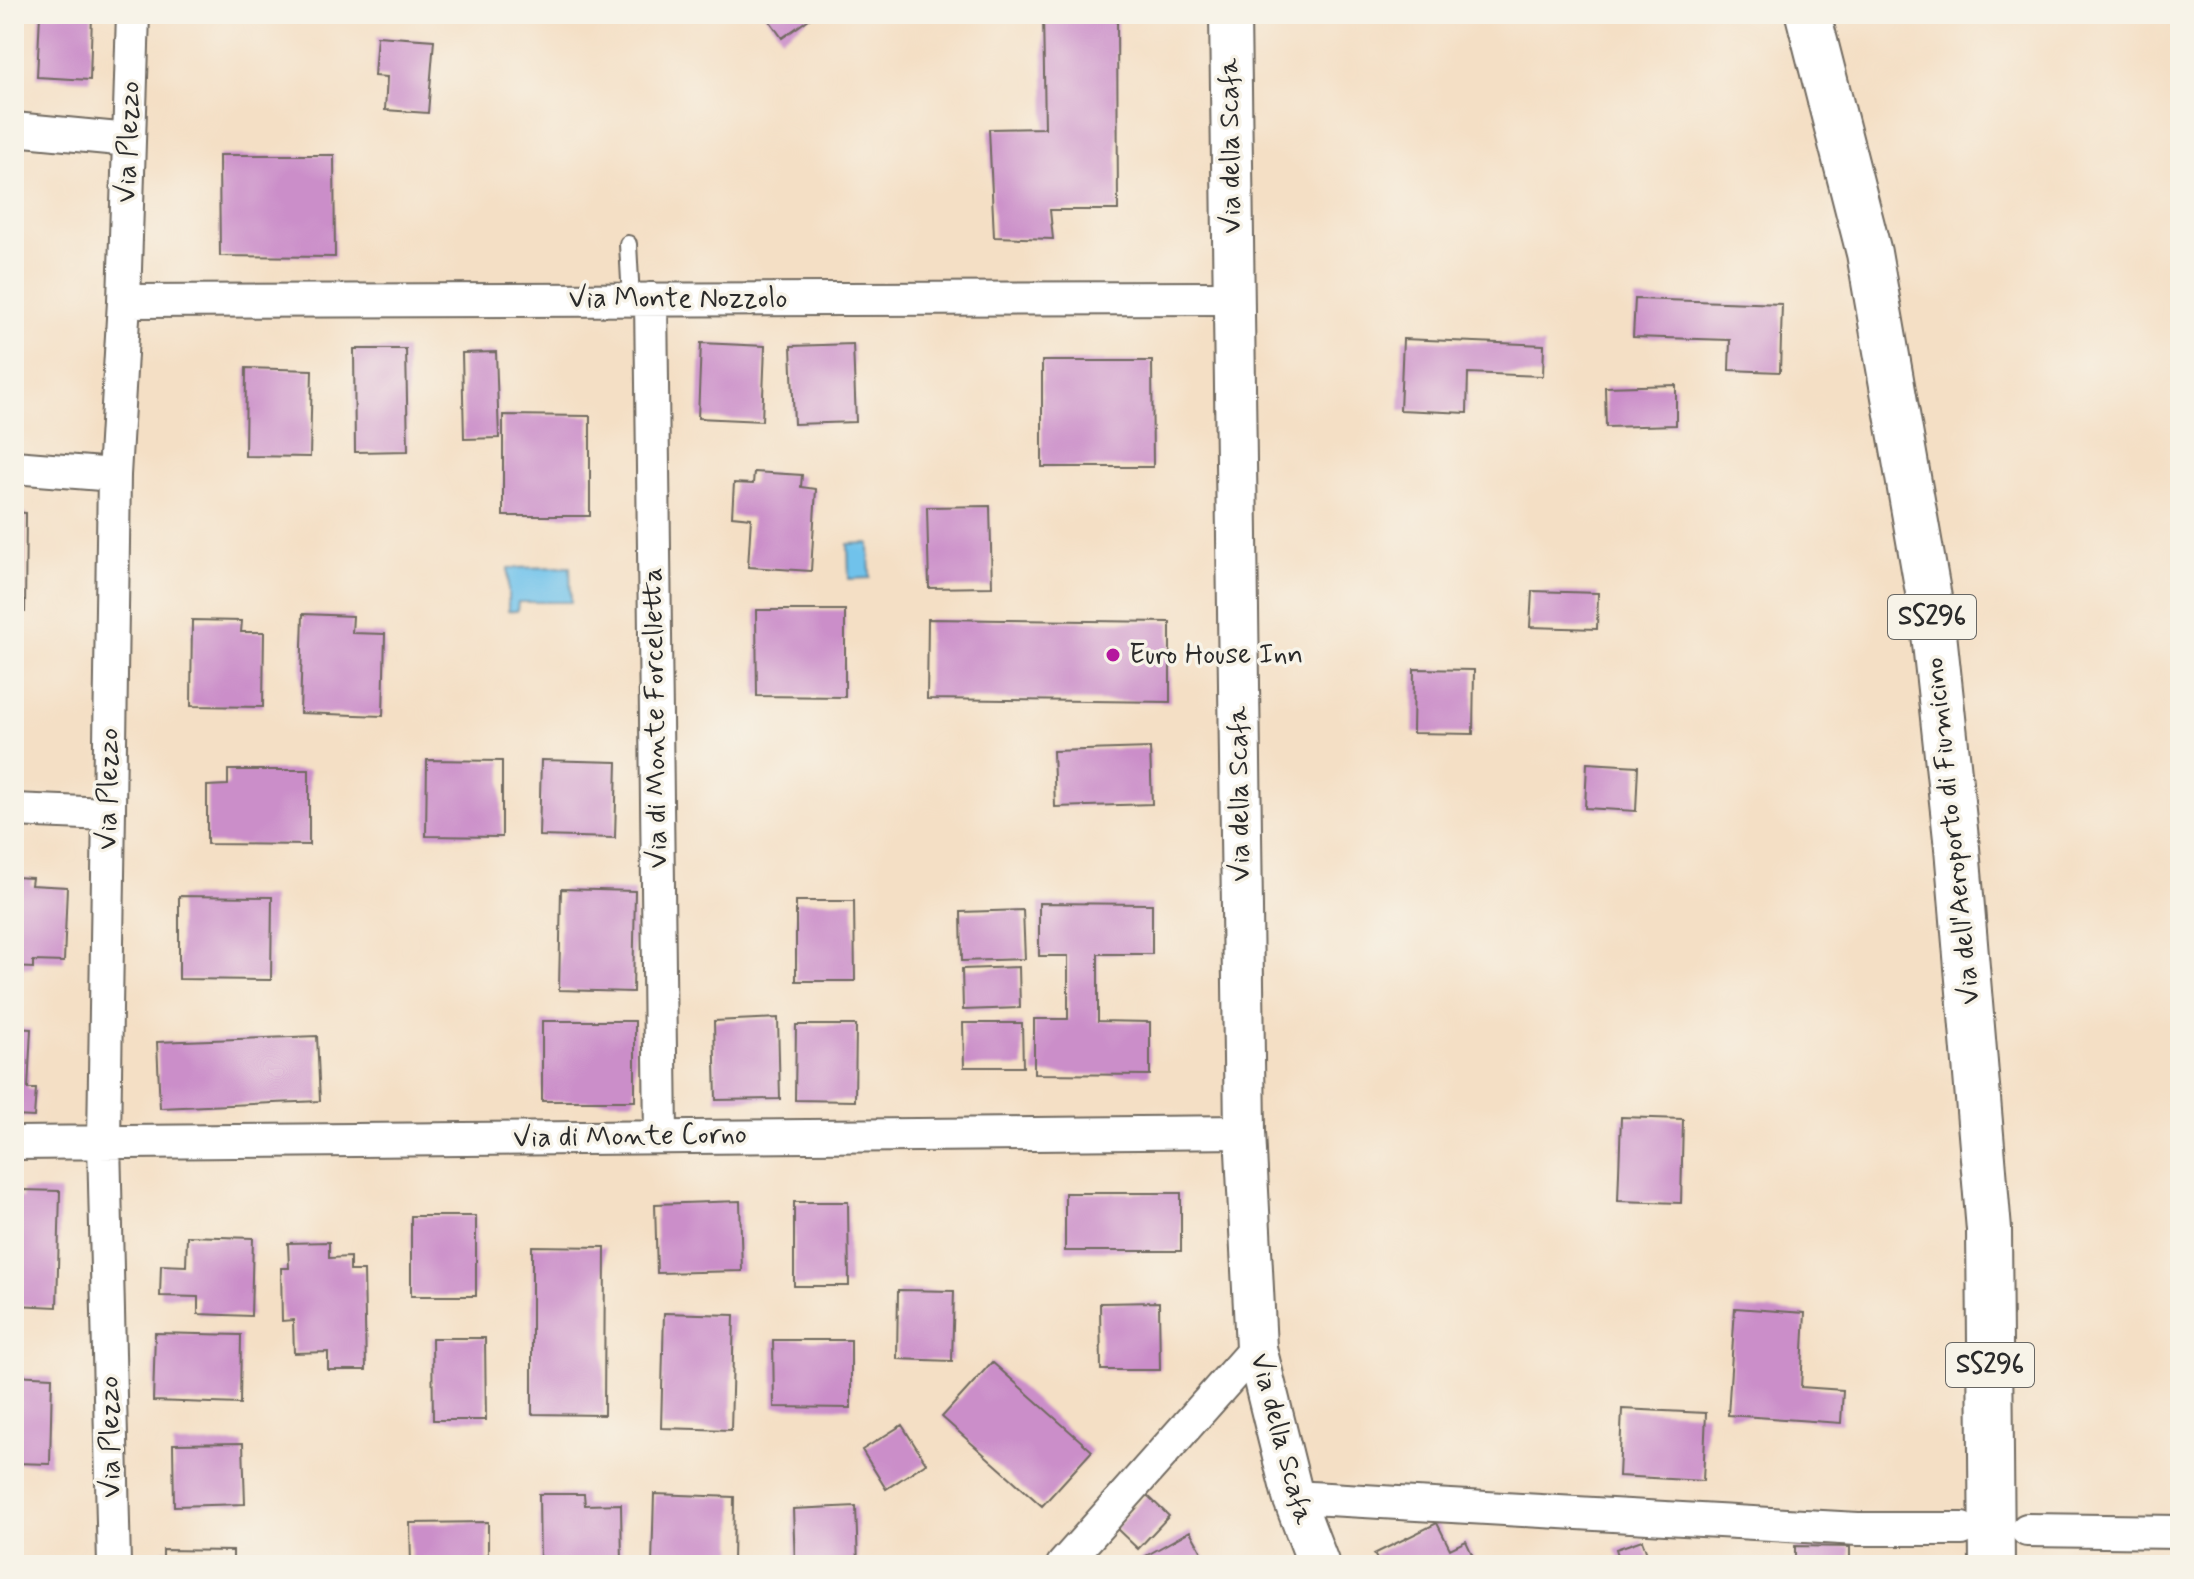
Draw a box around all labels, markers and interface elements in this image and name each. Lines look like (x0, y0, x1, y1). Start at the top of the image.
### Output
street label: Via della Scafa (1211, 58, 1251, 234)
street label: Via Plezzo (108, 80, 150, 204)
street label: Via Monte Nozzolo (568, 281, 788, 318)
street label: Via di Monte Forcelletta (635, 567, 677, 869)
road number: SS296 (1888, 595, 1976, 639)
place label: Euro House Inn (1129, 637, 1303, 674)
marker: Euro House Inn (1104, 646, 1122, 664)
street label: Via dell'Aeroporto di Fiumicino (1916, 656, 1990, 1006)
street label: Via della Scafa (1220, 706, 1260, 882)
street label: Via Plezzo (89, 728, 129, 850)
street label: Via di Monte Corno (513, 1116, 747, 1158)
road number: SS296 (1946, 1343, 2034, 1387)
street label: Via della Scafa (1240, 1349, 1322, 1529)
street label: Via Plezzo (91, 1376, 131, 1498)

